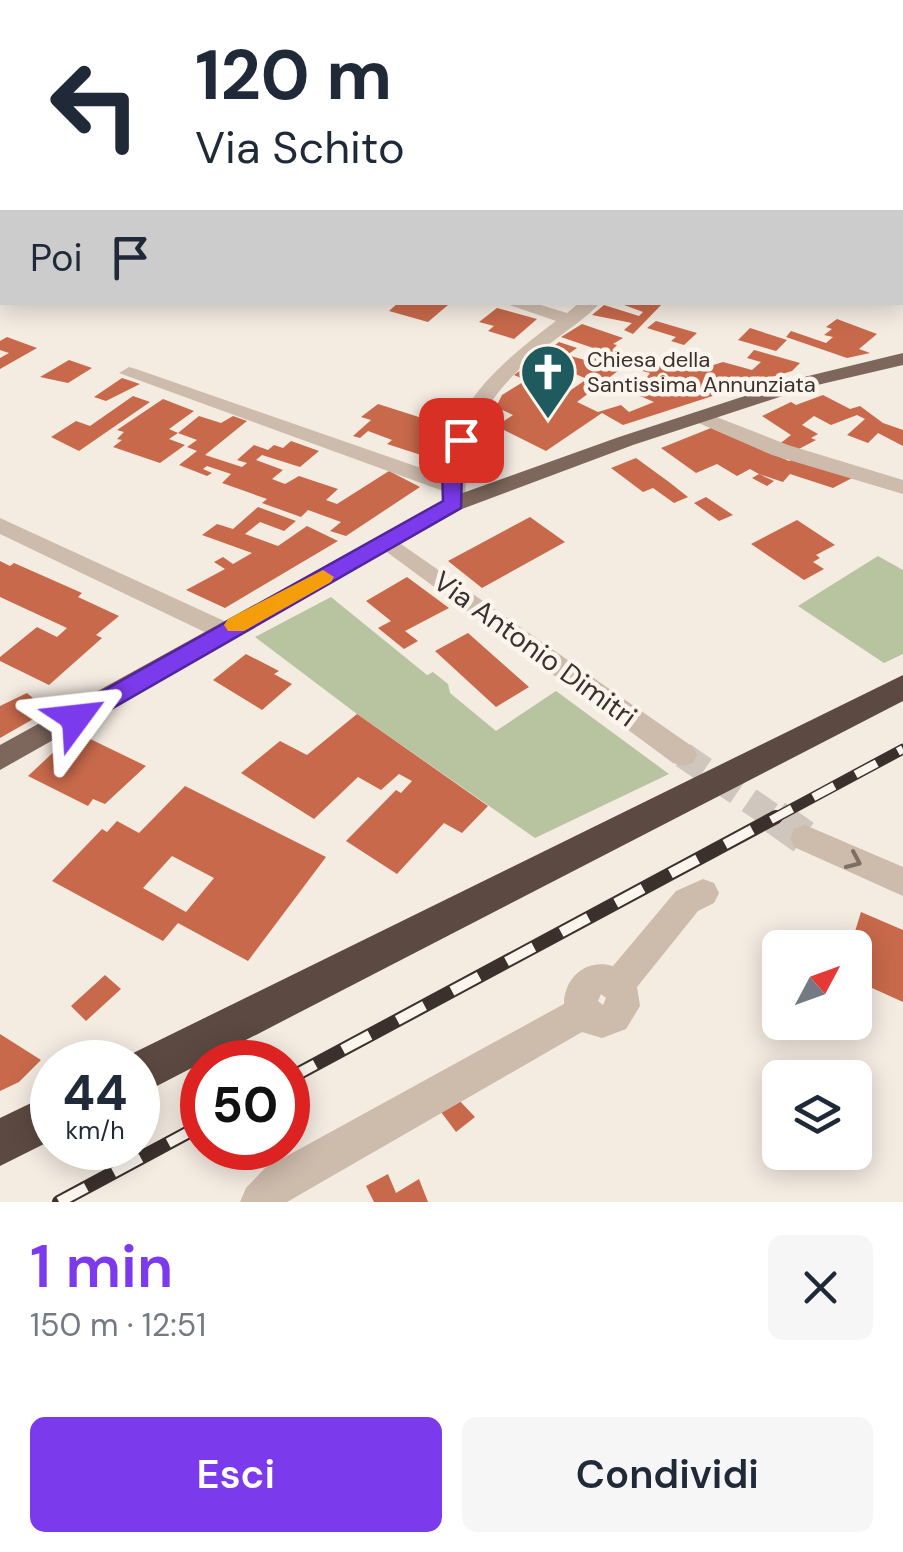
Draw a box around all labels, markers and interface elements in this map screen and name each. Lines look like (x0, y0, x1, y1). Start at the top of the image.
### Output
text: 120 m (195, 30, 392, 121)
icon: left (30, 40, 160, 170)
text: Via Schito (195, 118, 405, 177)
icon: arrive (103, 230, 158, 285)
text: Poi (30, 233, 83, 283)
church icon: Chiesa della Santissima Annunziata (518, 342, 578, 421)
place label: Chiesa della Santissima Annunziata (587, 345, 816, 399)
pin (419, 398, 504, 483)
icon: arrive (434, 413, 489, 468)
street label: Via Antonio Dimitri (426, 563, 644, 735)
position arrow (24, 666, 128, 770)
one-way arrow (844, 849, 862, 869)
north arrow (762, 930, 872, 1040)
map controls (762, 930, 872, 1170)
speed limit sign: 50 (180, 1040, 310, 1170)
text: 44 (63, 1060, 128, 1126)
button: layers (762, 1060, 872, 1170)
text: km/h (65, 1114, 125, 1147)
text: 1 min (30, 1227, 173, 1306)
button: close (768, 1235, 873, 1340)
text: 150 m · 12:51 (30, 1304, 206, 1346)
button: Esci (30, 1417, 442, 1532)
button: Condividi (462, 1417, 873, 1532)

